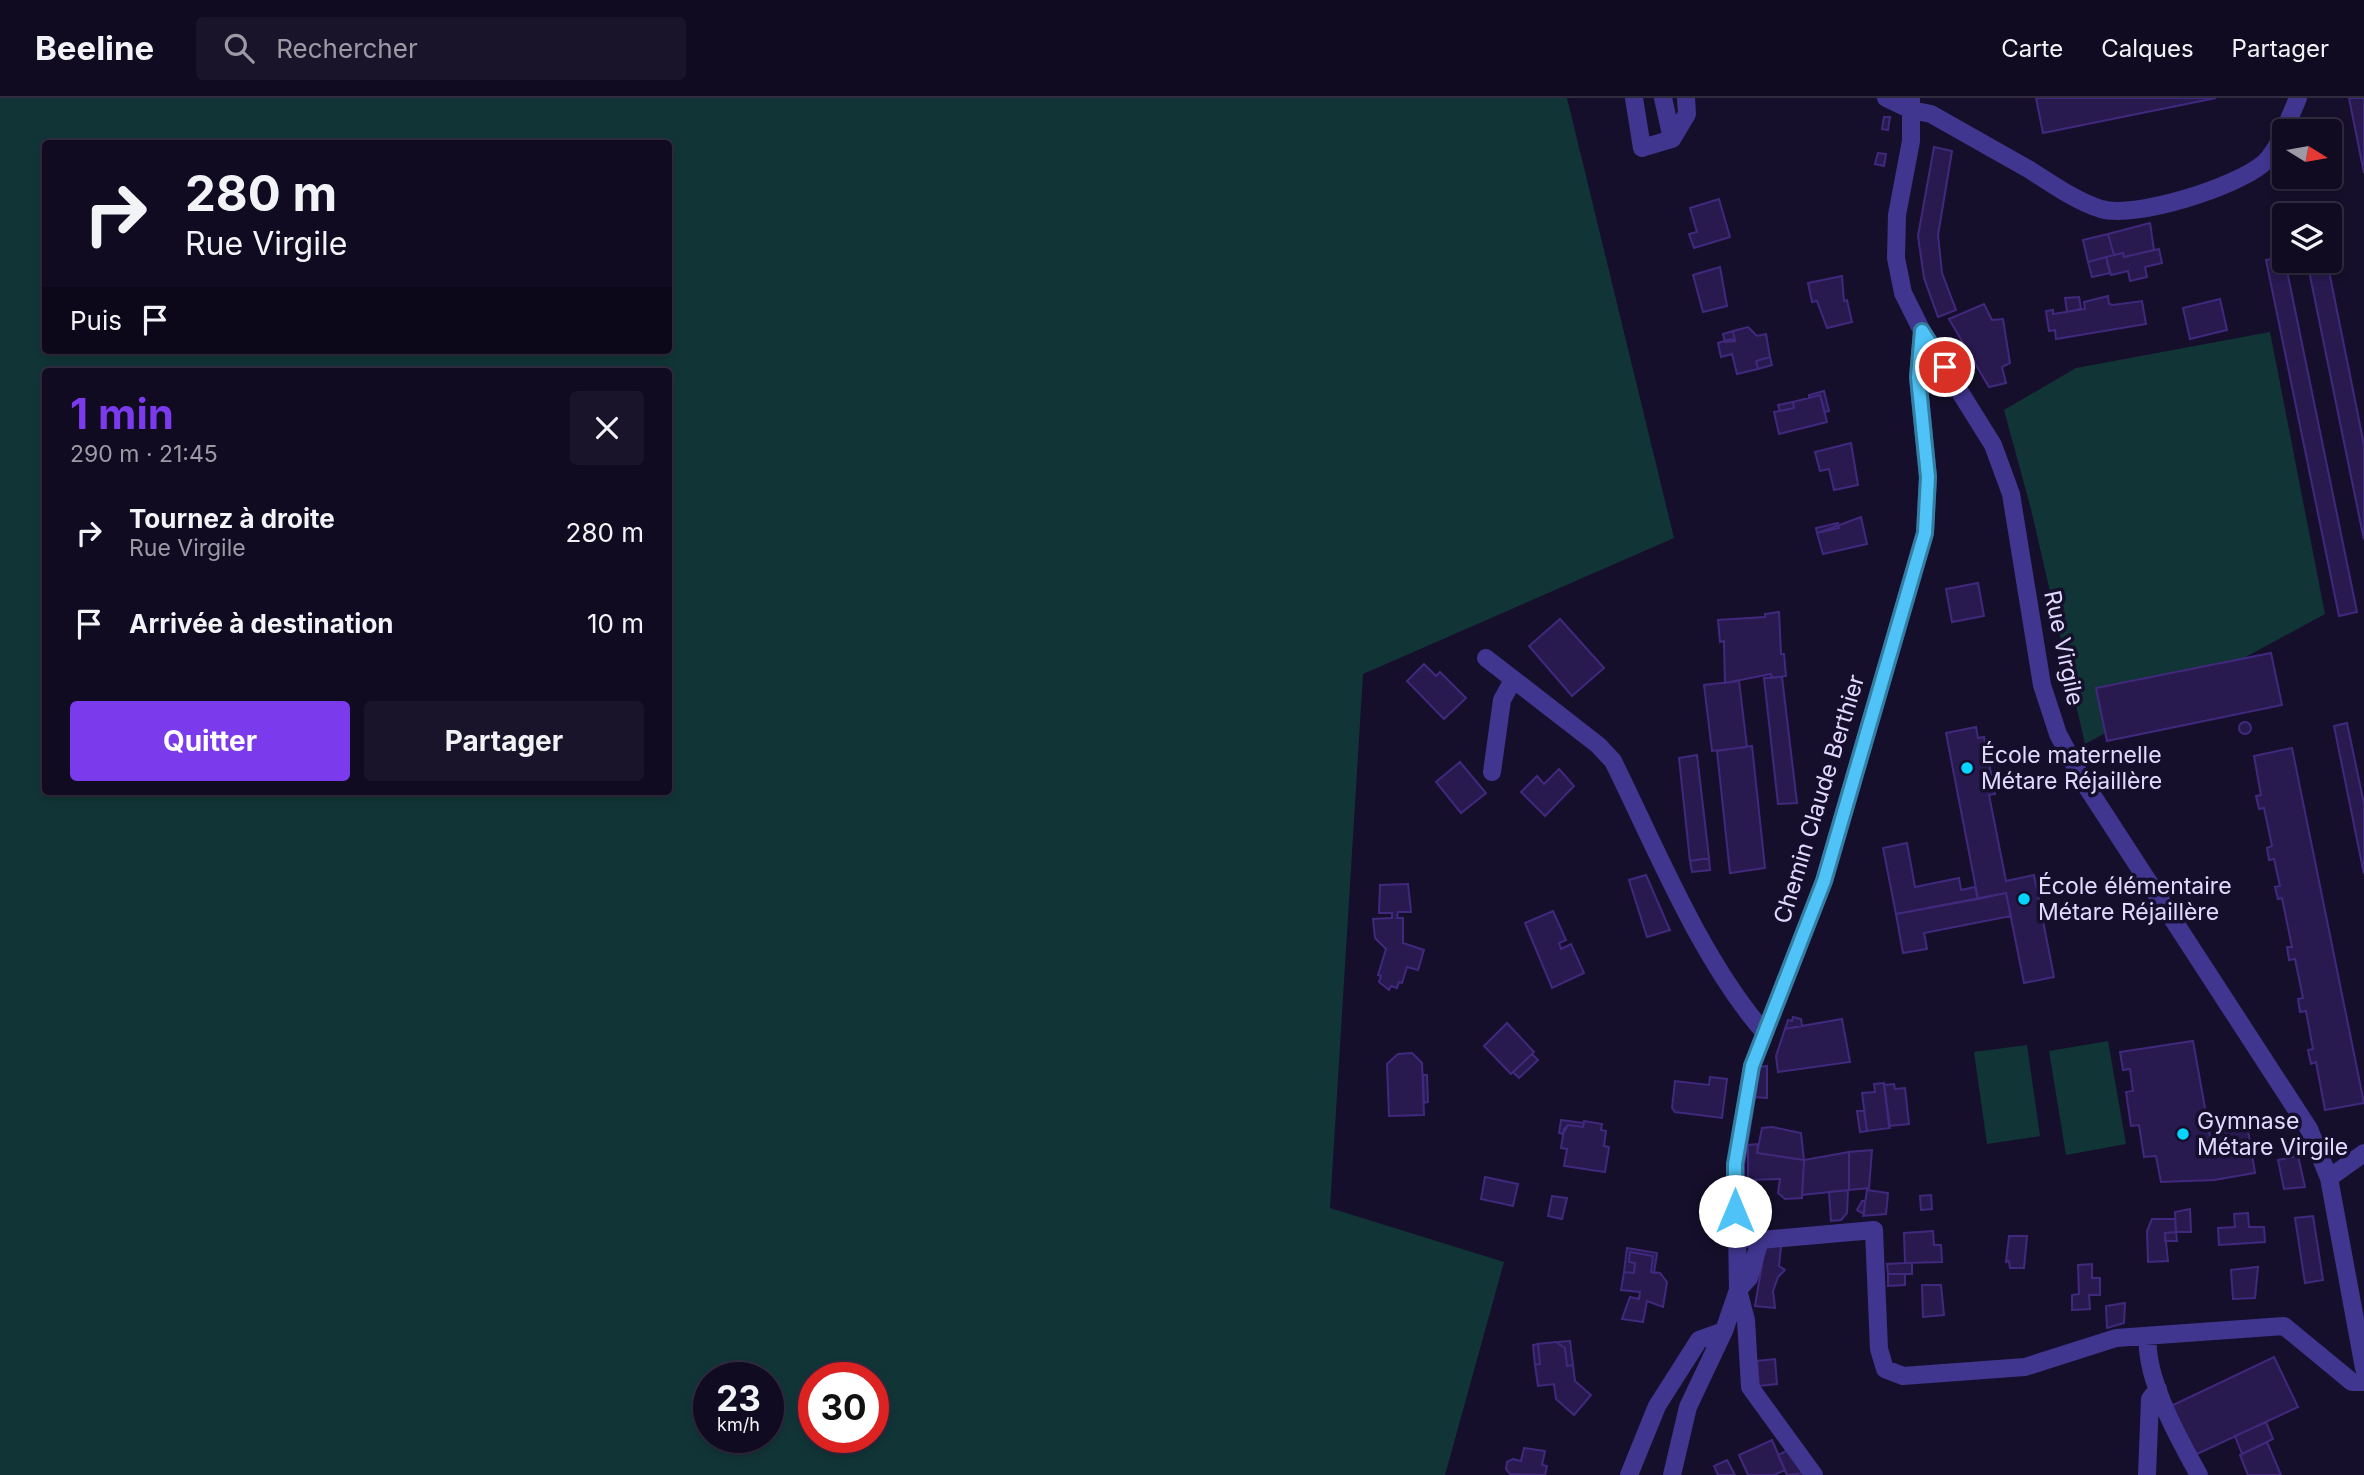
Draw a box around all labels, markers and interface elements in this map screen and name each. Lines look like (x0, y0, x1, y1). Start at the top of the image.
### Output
search box (196, 17, 686, 80)
text: Beeline (35, 28, 154, 68)
icon: search (220, 29, 258, 67)
text: Rechercher (276, 33, 418, 64)
text: Carte (2001, 34, 2063, 63)
text: Calques (2101, 34, 2194, 63)
text: Partager (2232, 34, 2329, 63)
north arrow (2272, 119, 2342, 189)
map controls (2272, 119, 2342, 273)
text: 280 m (185, 164, 337, 223)
icon: right (70, 168, 161, 259)
button: layers (2272, 203, 2342, 273)
text: Rue Virgile (185, 224, 347, 263)
icon: arrive (136, 301, 174, 339)
text: Puis (70, 305, 122, 336)
pin (1915, 337, 1975, 397)
icon: arrive (1926, 348, 1964, 386)
text: 1 min (70, 388, 174, 439)
button: close (570, 391, 644, 465)
text: 290 m · 21:45 (70, 440, 218, 468)
text: Tournez à droite (129, 503, 335, 534)
icon: right (70, 514, 108, 552)
text: 280 m (566, 517, 644, 548)
text: Rue Virgile (129, 534, 246, 562)
street label: Rue Virgile (2038, 588, 2090, 708)
icon: arrive (70, 605, 108, 643)
text: Arrivée à destination (129, 608, 394, 639)
text: 10 m (587, 608, 644, 639)
street label: Chemin Claude Berthier (1768, 671, 1870, 927)
button: Quitter (70, 701, 350, 781)
button: Partager (364, 701, 644, 781)
place label: École maternelle Métare Réjaillère (1981, 741, 2162, 795)
marker: École maternelle Métare Réjaillère (1959, 760, 1975, 776)
place label: École élémentaire Métare Réjaillère (2038, 872, 2232, 926)
marker: École élémentaire Métare Réjaillère (2016, 891, 2032, 907)
place label: Gymnase Métare Virgile (2197, 1107, 2348, 1161)
marker: Gymnase Métare Virgile (2175, 1126, 2191, 1142)
position arrow (1698, 1174, 1772, 1248)
speed limit sign: 30 (798, 1362, 889, 1453)
text: 23 (716, 1377, 761, 1419)
text: km/h (717, 1414, 760, 1435)

